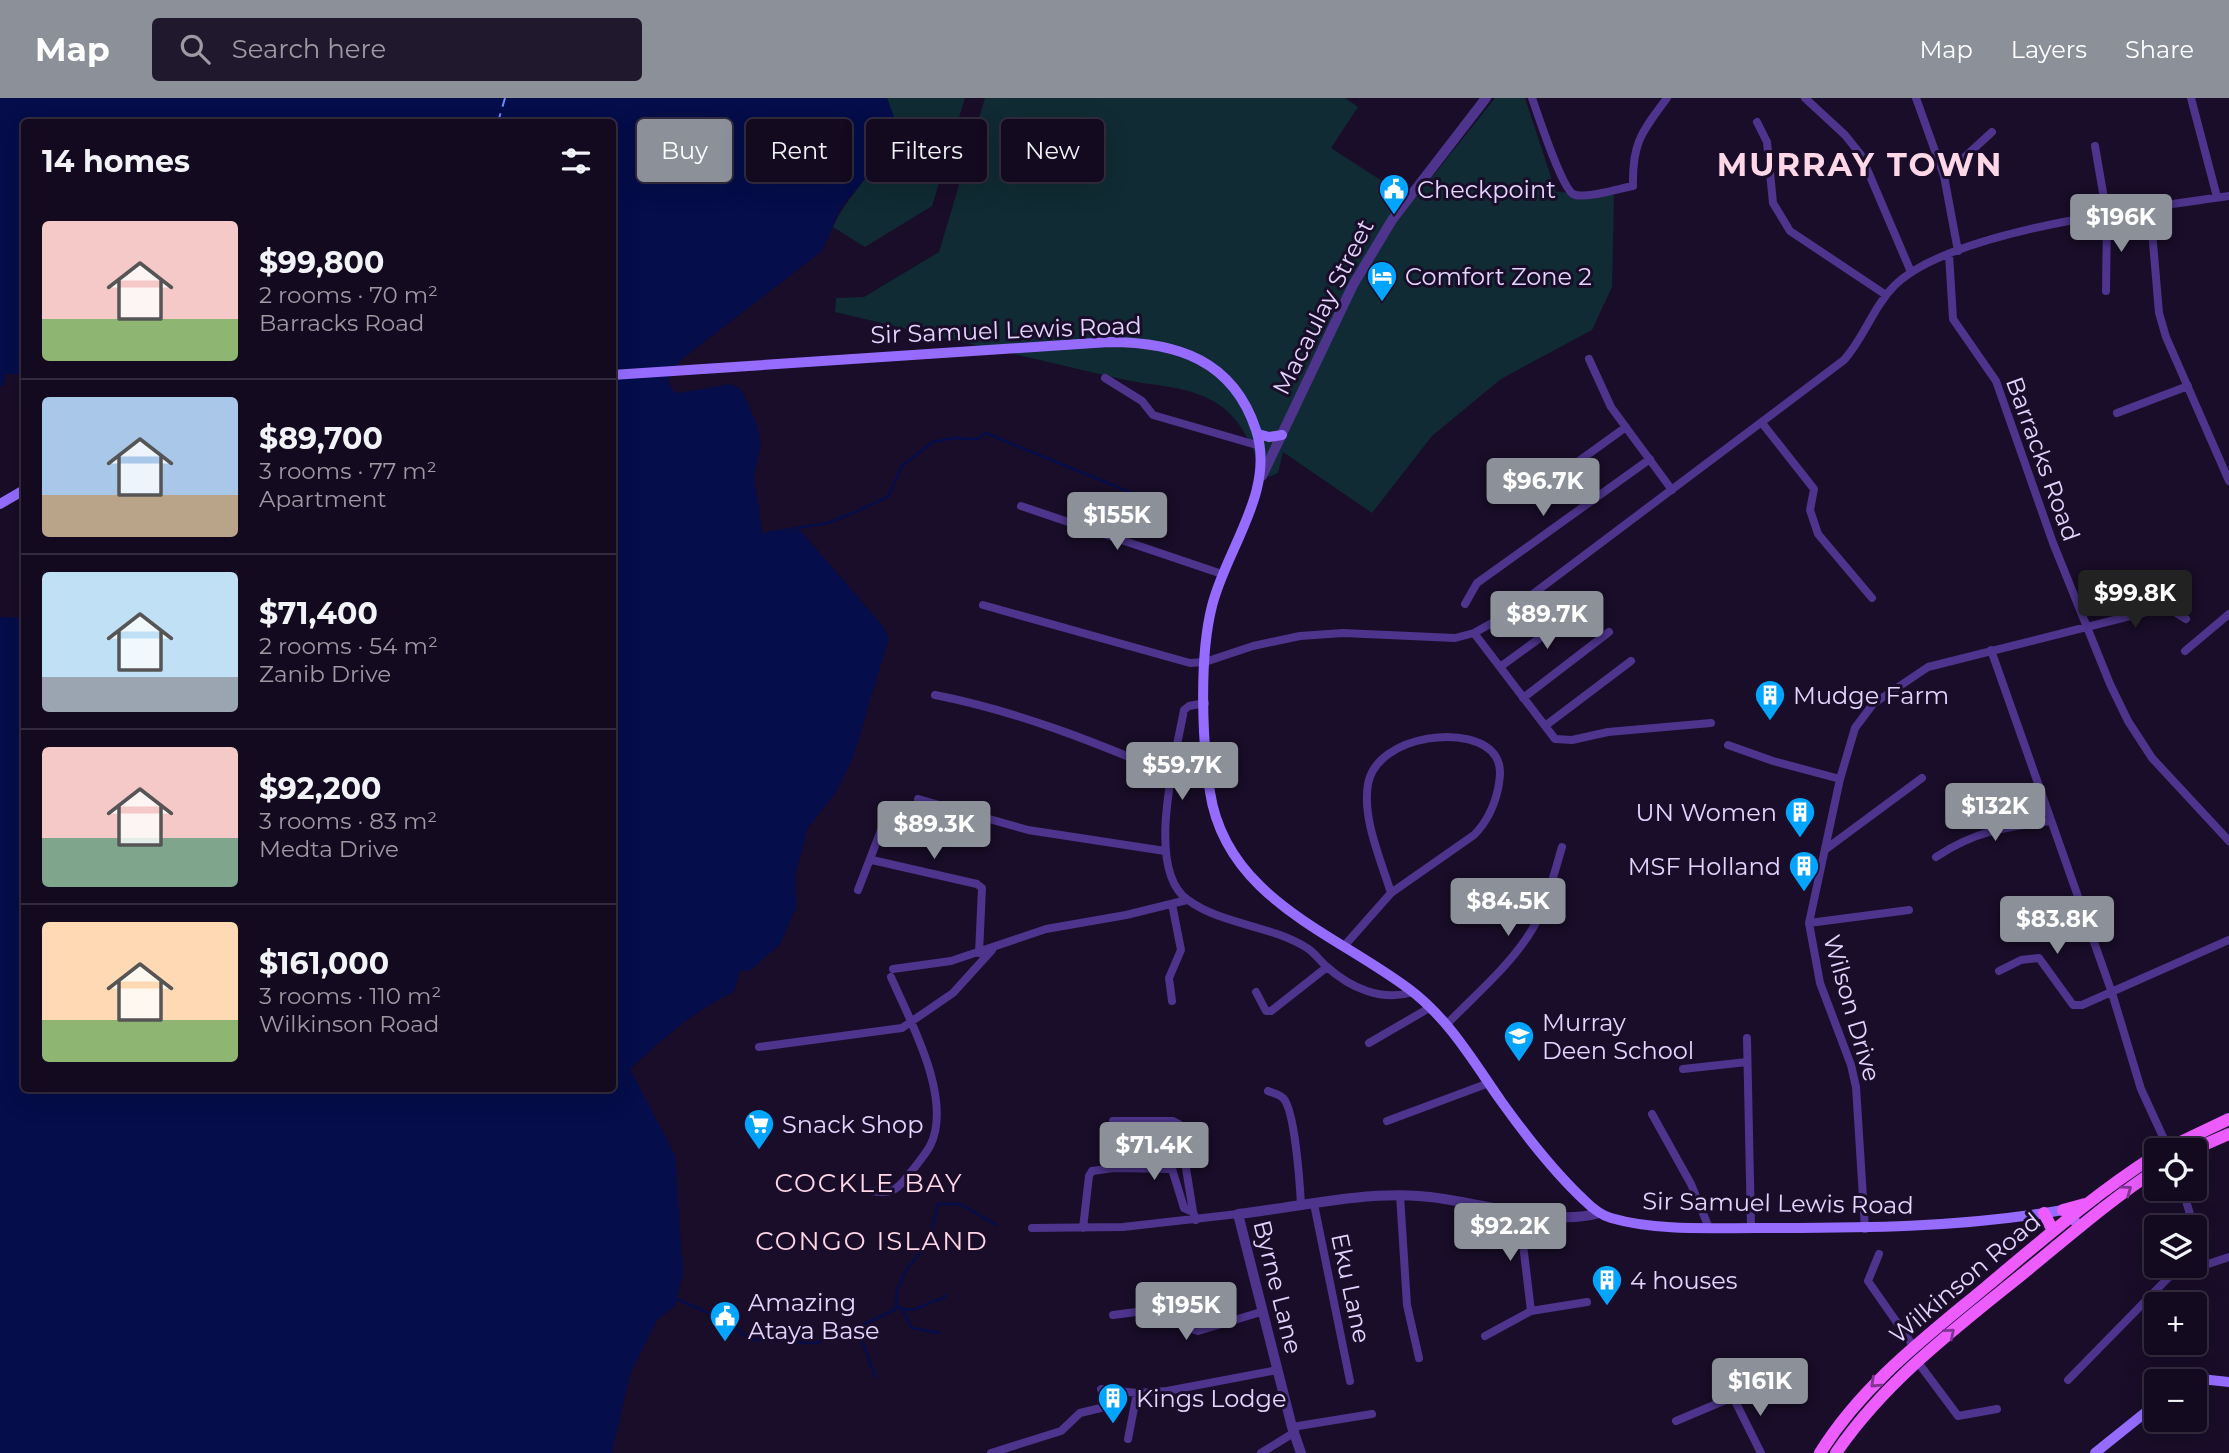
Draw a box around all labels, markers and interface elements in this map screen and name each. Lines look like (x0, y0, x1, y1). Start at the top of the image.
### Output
search box (152, 18, 642, 81)
text: Map (35, 29, 110, 69)
icon: search (176, 30, 214, 68)
text: Search here (232, 33, 386, 65)
text: Map (1919, 35, 1973, 64)
text: Layers (2011, 35, 2087, 64)
text: Share (2125, 35, 2194, 64)
chip: Buy (637, 119, 732, 182)
chip: Rent (746, 119, 852, 182)
chip: Filters (866, 119, 987, 182)
chip: New (1001, 119, 1104, 182)
icon: filters (557, 142, 595, 180)
text: 14 homes (42, 143, 190, 180)
district label: MURRAY TOWN (1717, 145, 2003, 184)
public building icon: Checkpoint (1377, 172, 1411, 216)
place label: Checkpoint (1417, 175, 1556, 204)
pin: $196K (2072, 194, 2170, 254)
text: $196K (2086, 203, 2156, 231)
street label: Macaulay Street (1266, 214, 1380, 400)
text: $99,800 (259, 244, 384, 281)
icon: home (98, 249, 182, 333)
hotel icon: Comfort Zone 2 (1365, 259, 1399, 303)
place label: Comfort Zone 2 (1405, 262, 1592, 291)
text: 2 rooms · 70 m² (259, 281, 438, 309)
text: Barracks Road (259, 309, 424, 337)
street label: Sir Samuel Lewis Road (870, 311, 1142, 349)
street label: Barracks Road (2000, 373, 2086, 545)
text: $89,700 (259, 420, 383, 457)
icon: home (98, 425, 182, 509)
text: 3 rooms · 77 m² (259, 457, 437, 485)
pin: $96.7K (1486, 458, 1600, 518)
text: $96.7K (1503, 467, 1583, 495)
text: Apartment (259, 485, 387, 513)
pin: $155K (1068, 492, 1166, 552)
text: $155K (1083, 501, 1151, 529)
pin: $99.8K (2078, 570, 2192, 630)
text: $99.8K (2094, 579, 2176, 607)
pin: $89.7K (1490, 592, 1604, 651)
text: $71,400 (259, 595, 378, 632)
icon: home (98, 600, 182, 684)
text: $89.7K (1506, 600, 1588, 628)
text: 2 rooms · 54 m² (259, 632, 438, 660)
text: Zanib Drive (259, 660, 391, 688)
building icon: Mudge Farm (1753, 678, 1787, 722)
place label: Mudge Farm (1793, 681, 1949, 710)
pin: $59.7K (1125, 742, 1239, 802)
text: $59.7K (1142, 751, 1222, 779)
text: $92,200 (259, 770, 381, 807)
icon: home (98, 775, 182, 859)
pin: $132K (1946, 784, 2044, 843)
text: $132K (1961, 792, 2029, 820)
building icon: UN Women (1783, 795, 1817, 839)
place label: UN Women (1636, 798, 1777, 827)
pin: $89.3K (877, 802, 991, 861)
text: 3 rooms · 83 m² (259, 807, 437, 835)
text: $89.3K (893, 810, 975, 838)
text: Medta Drive (259, 835, 399, 863)
building icon: MSF Holland (1787, 849, 1821, 893)
place label: MSF Holland (1628, 852, 1781, 881)
pin: $84.5K (1451, 878, 1565, 938)
text: $84.5K (1467, 887, 1549, 915)
pin: $83.8K (2000, 896, 2114, 956)
text: $83.8K (2016, 905, 2098, 933)
street label: Wilson Drive (1817, 931, 1887, 1085)
text: $161,000 (259, 945, 389, 982)
icon: home (98, 950, 182, 1034)
text: 3 rooms · 110 m² (259, 982, 441, 1010)
place label: Murray Deen School (1542, 1008, 1694, 1065)
text: Wilkinson Road (259, 1010, 439, 1038)
school or university icon: Murray Deen School (1502, 1019, 1536, 1063)
supermarket icon: Snack Shop (742, 1107, 776, 1151)
place label: Snack Shop (782, 1110, 923, 1139)
pin: $71.4K (1097, 1122, 1211, 1182)
text: $71.4K (1116, 1131, 1192, 1159)
map controls (2144, 1138, 2207, 1432)
button: locate (2144, 1138, 2207, 1201)
district label: COCKLE BAY (774, 1167, 964, 1199)
street label: Sir Samuel Lewis Road (1642, 1186, 1914, 1220)
one-way arrow (2119, 1186, 2132, 1198)
pin: $92.2K (1453, 1204, 1567, 1263)
street label: Wilkinson Road (1884, 1206, 2046, 1350)
text: $92.2K (1470, 1212, 1550, 1240)
button: layers (2144, 1215, 2207, 1278)
street label: Byrne Lane (1247, 1217, 1309, 1357)
district label: CONGO ISLAND (755, 1225, 989, 1257)
street label: Eku Lane (1325, 1230, 1377, 1346)
building icon: 4 houses (1590, 1263, 1624, 1307)
place label: 4 houses (1630, 1266, 1737, 1295)
pin: $195K (1137, 1282, 1235, 1342)
place label: Amazing Ataya Base (748, 1288, 880, 1345)
text: $195K (1152, 1291, 1220, 1319)
button: + (2144, 1292, 2207, 1355)
public building icon: Amazing Ataya Base (708, 1299, 742, 1343)
one-way arrow (1943, 1329, 1955, 1342)
pin: $161K (1711, 1358, 1809, 1418)
text: $161K (1728, 1367, 1792, 1395)
button: − (2144, 1369, 2207, 1432)
one-way arrow (1870, 1375, 1883, 1387)
building icon: Kings Lodge (1096, 1381, 1130, 1425)
place label: Kings Lodge (1136, 1384, 1286, 1413)

